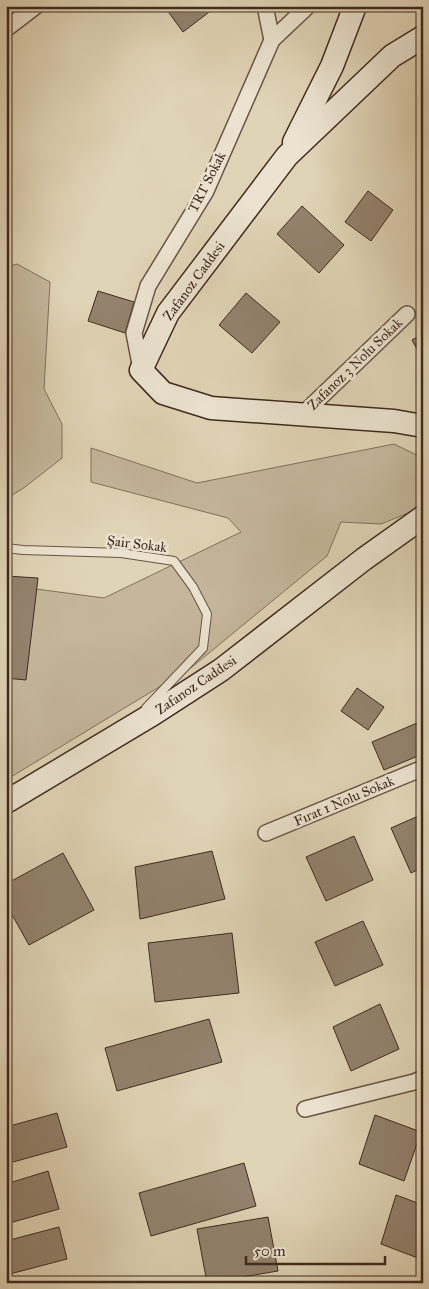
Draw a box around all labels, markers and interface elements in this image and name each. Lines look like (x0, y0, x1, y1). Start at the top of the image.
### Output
street label: TRT Sokak (184, 148, 230, 215)
street label: Zafanoz Caddesi (160, 238, 229, 324)
street label: Zafanoz 3 Nolu Sokak (304, 314, 406, 414)
street label: Şair Sokak (106, 532, 168, 556)
street label: Zafanoz Caddesi (152, 652, 240, 718)
street label: Fırat 1 Nolu Sokak (291, 772, 397, 830)
scale bar (246, 1234, 385, 1266)
text: 50 m (254, 1242, 286, 1260)

